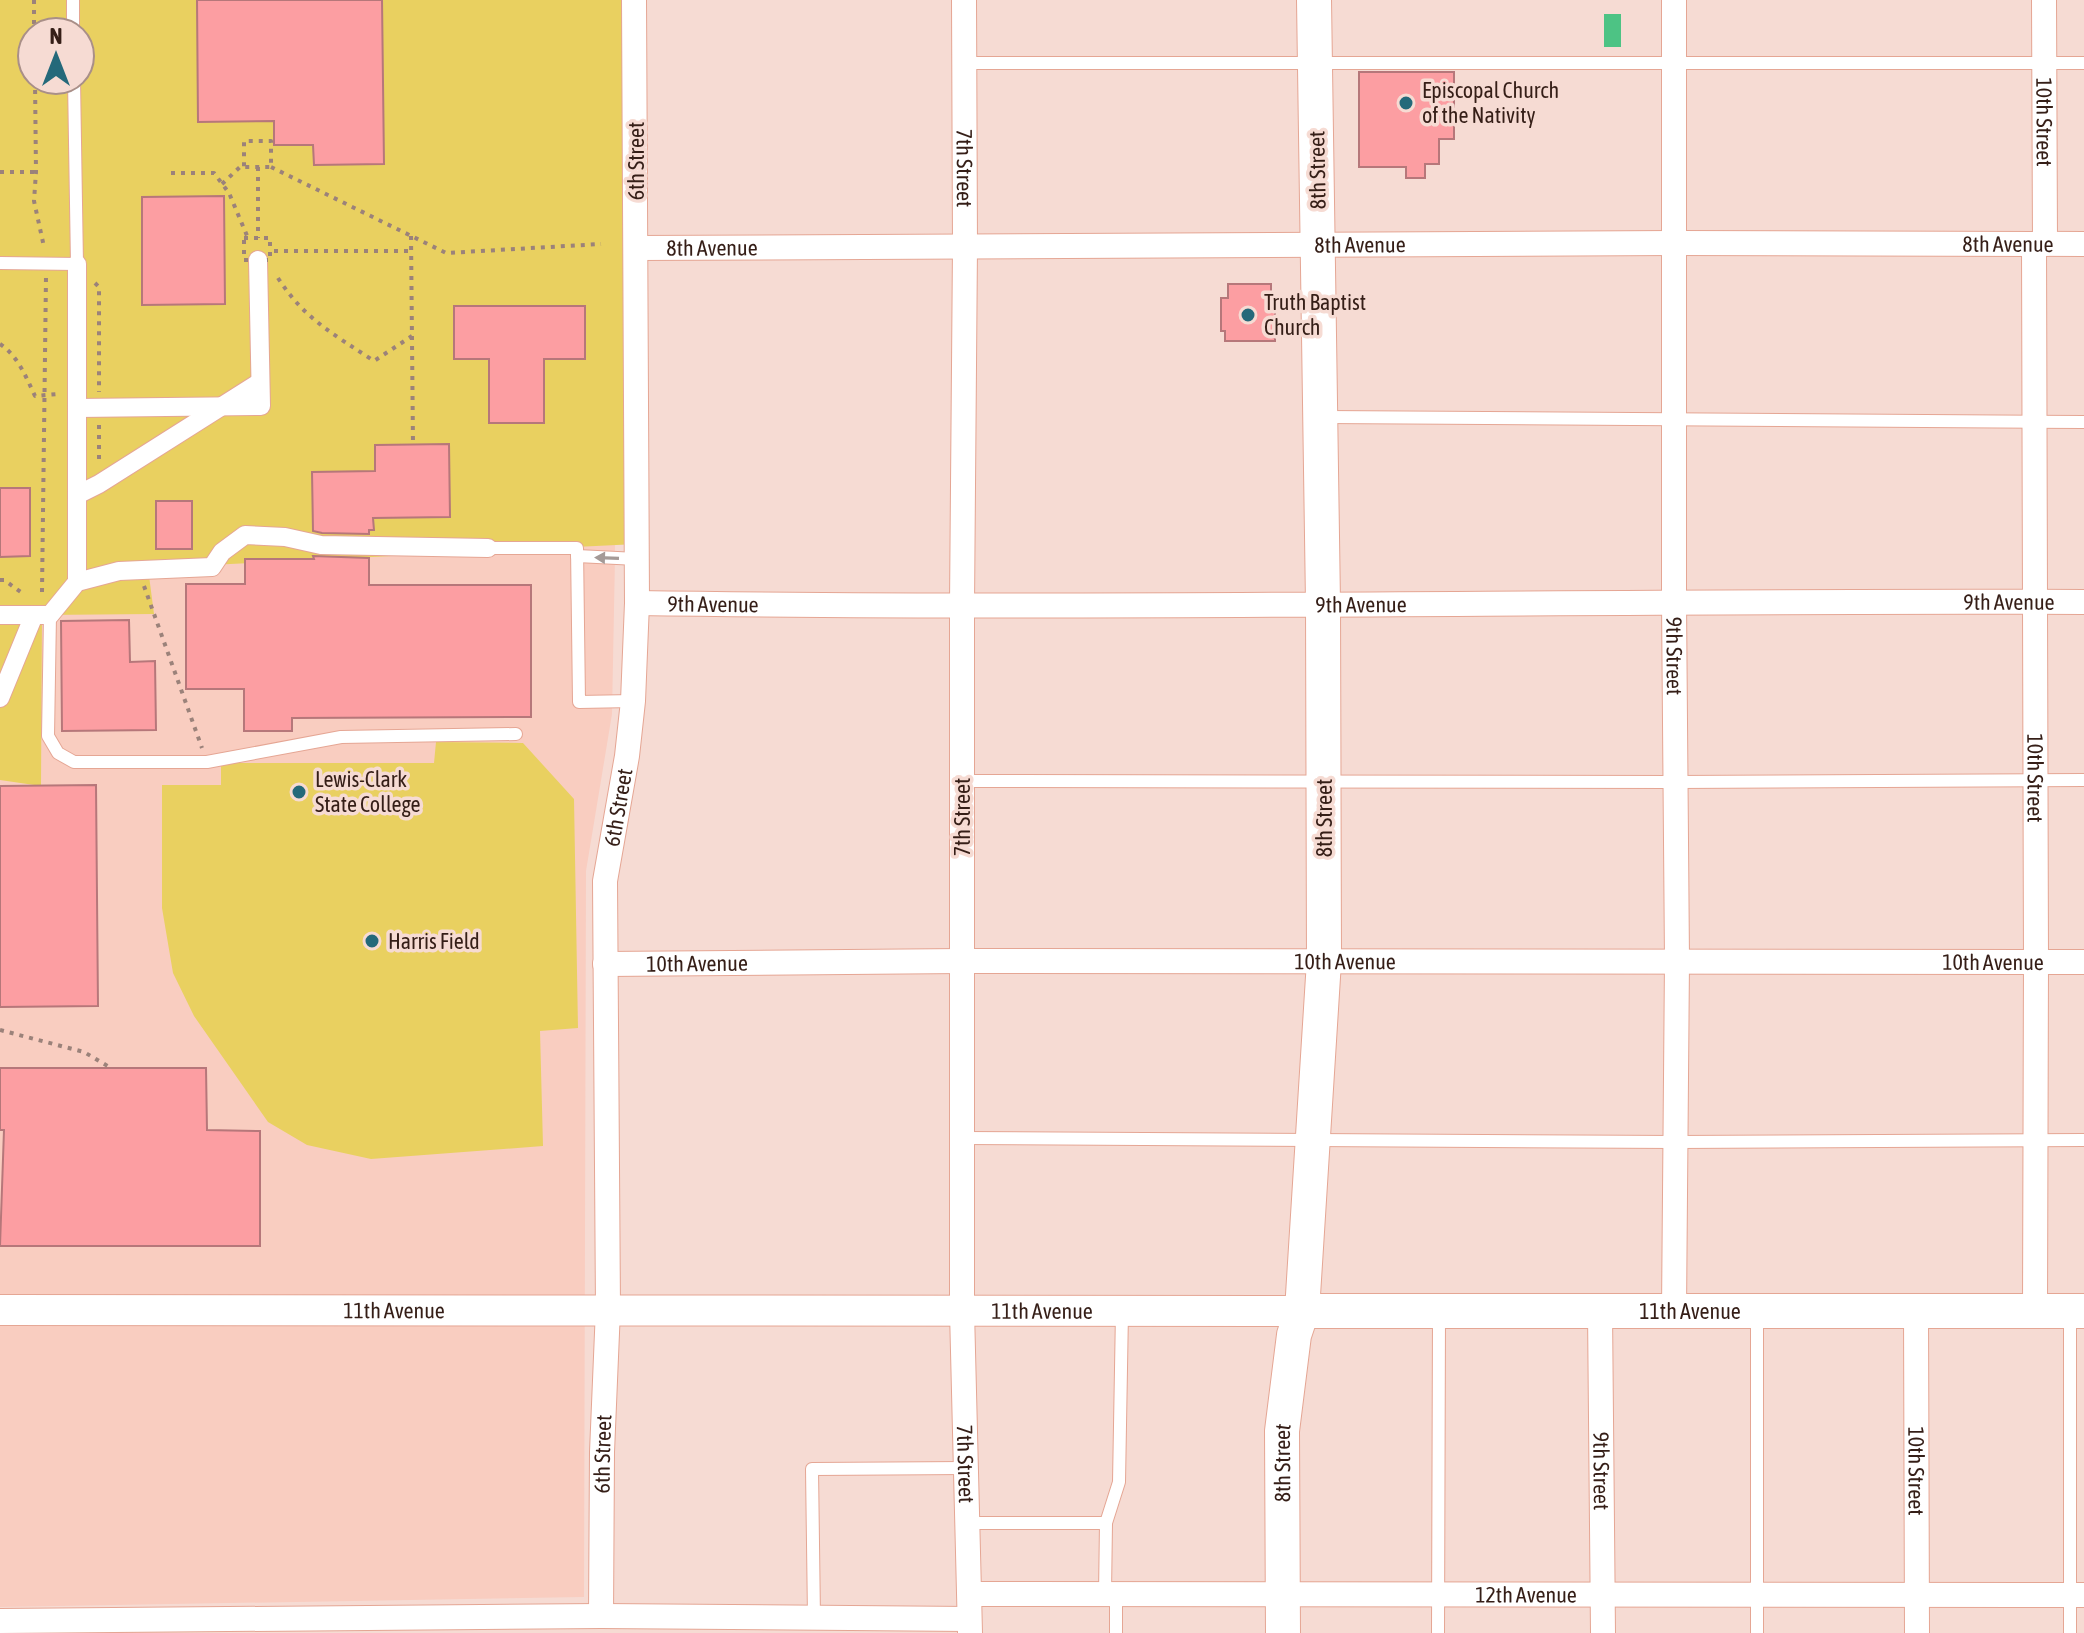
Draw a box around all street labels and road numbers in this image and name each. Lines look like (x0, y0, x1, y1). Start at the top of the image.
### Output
street label: 10th Street (2031, 77, 2058, 167)
street label: 6th Street (623, 122, 649, 200)
street label: 7th Street (952, 129, 978, 207)
street label: 8th Street (1303, 130, 1331, 210)
street label: 8th Avenue (1314, 231, 1406, 258)
street label: 8th Avenue (1962, 231, 2054, 257)
street label: 8th Avenue (666, 234, 758, 261)
street label: 9th Avenue (1963, 589, 2055, 615)
street label: 9th Avenue (667, 590, 759, 617)
street label: 9th Avenue (1315, 591, 1407, 618)
street label: 9th Street (1661, 617, 1688, 695)
street label: 10th Street (2022, 733, 2049, 823)
street label: 6th Street (598, 766, 638, 848)
street label: 7th Street (949, 778, 975, 856)
street label: 8th Street (1311, 779, 1337, 857)
street label: 10th Avenue (1294, 948, 1396, 974)
street label: 10th Avenue (1942, 949, 2044, 975)
street label: 10th Avenue (646, 950, 748, 977)
street label: 11th Avenue (343, 1297, 445, 1323)
street label: 11th Avenue (991, 1298, 1093, 1324)
street label: 11th Avenue (1639, 1298, 1741, 1324)
street label: 6th Street (589, 1414, 617, 1493)
street label: 8th Street (1269, 1422, 1296, 1502)
street label: 7th Street (952, 1424, 980, 1504)
street label: 10th Street (1903, 1426, 1930, 1516)
street label: 9th Street (1588, 1432, 1615, 1510)
street label: 12th Avenue (1475, 1581, 1577, 1608)

